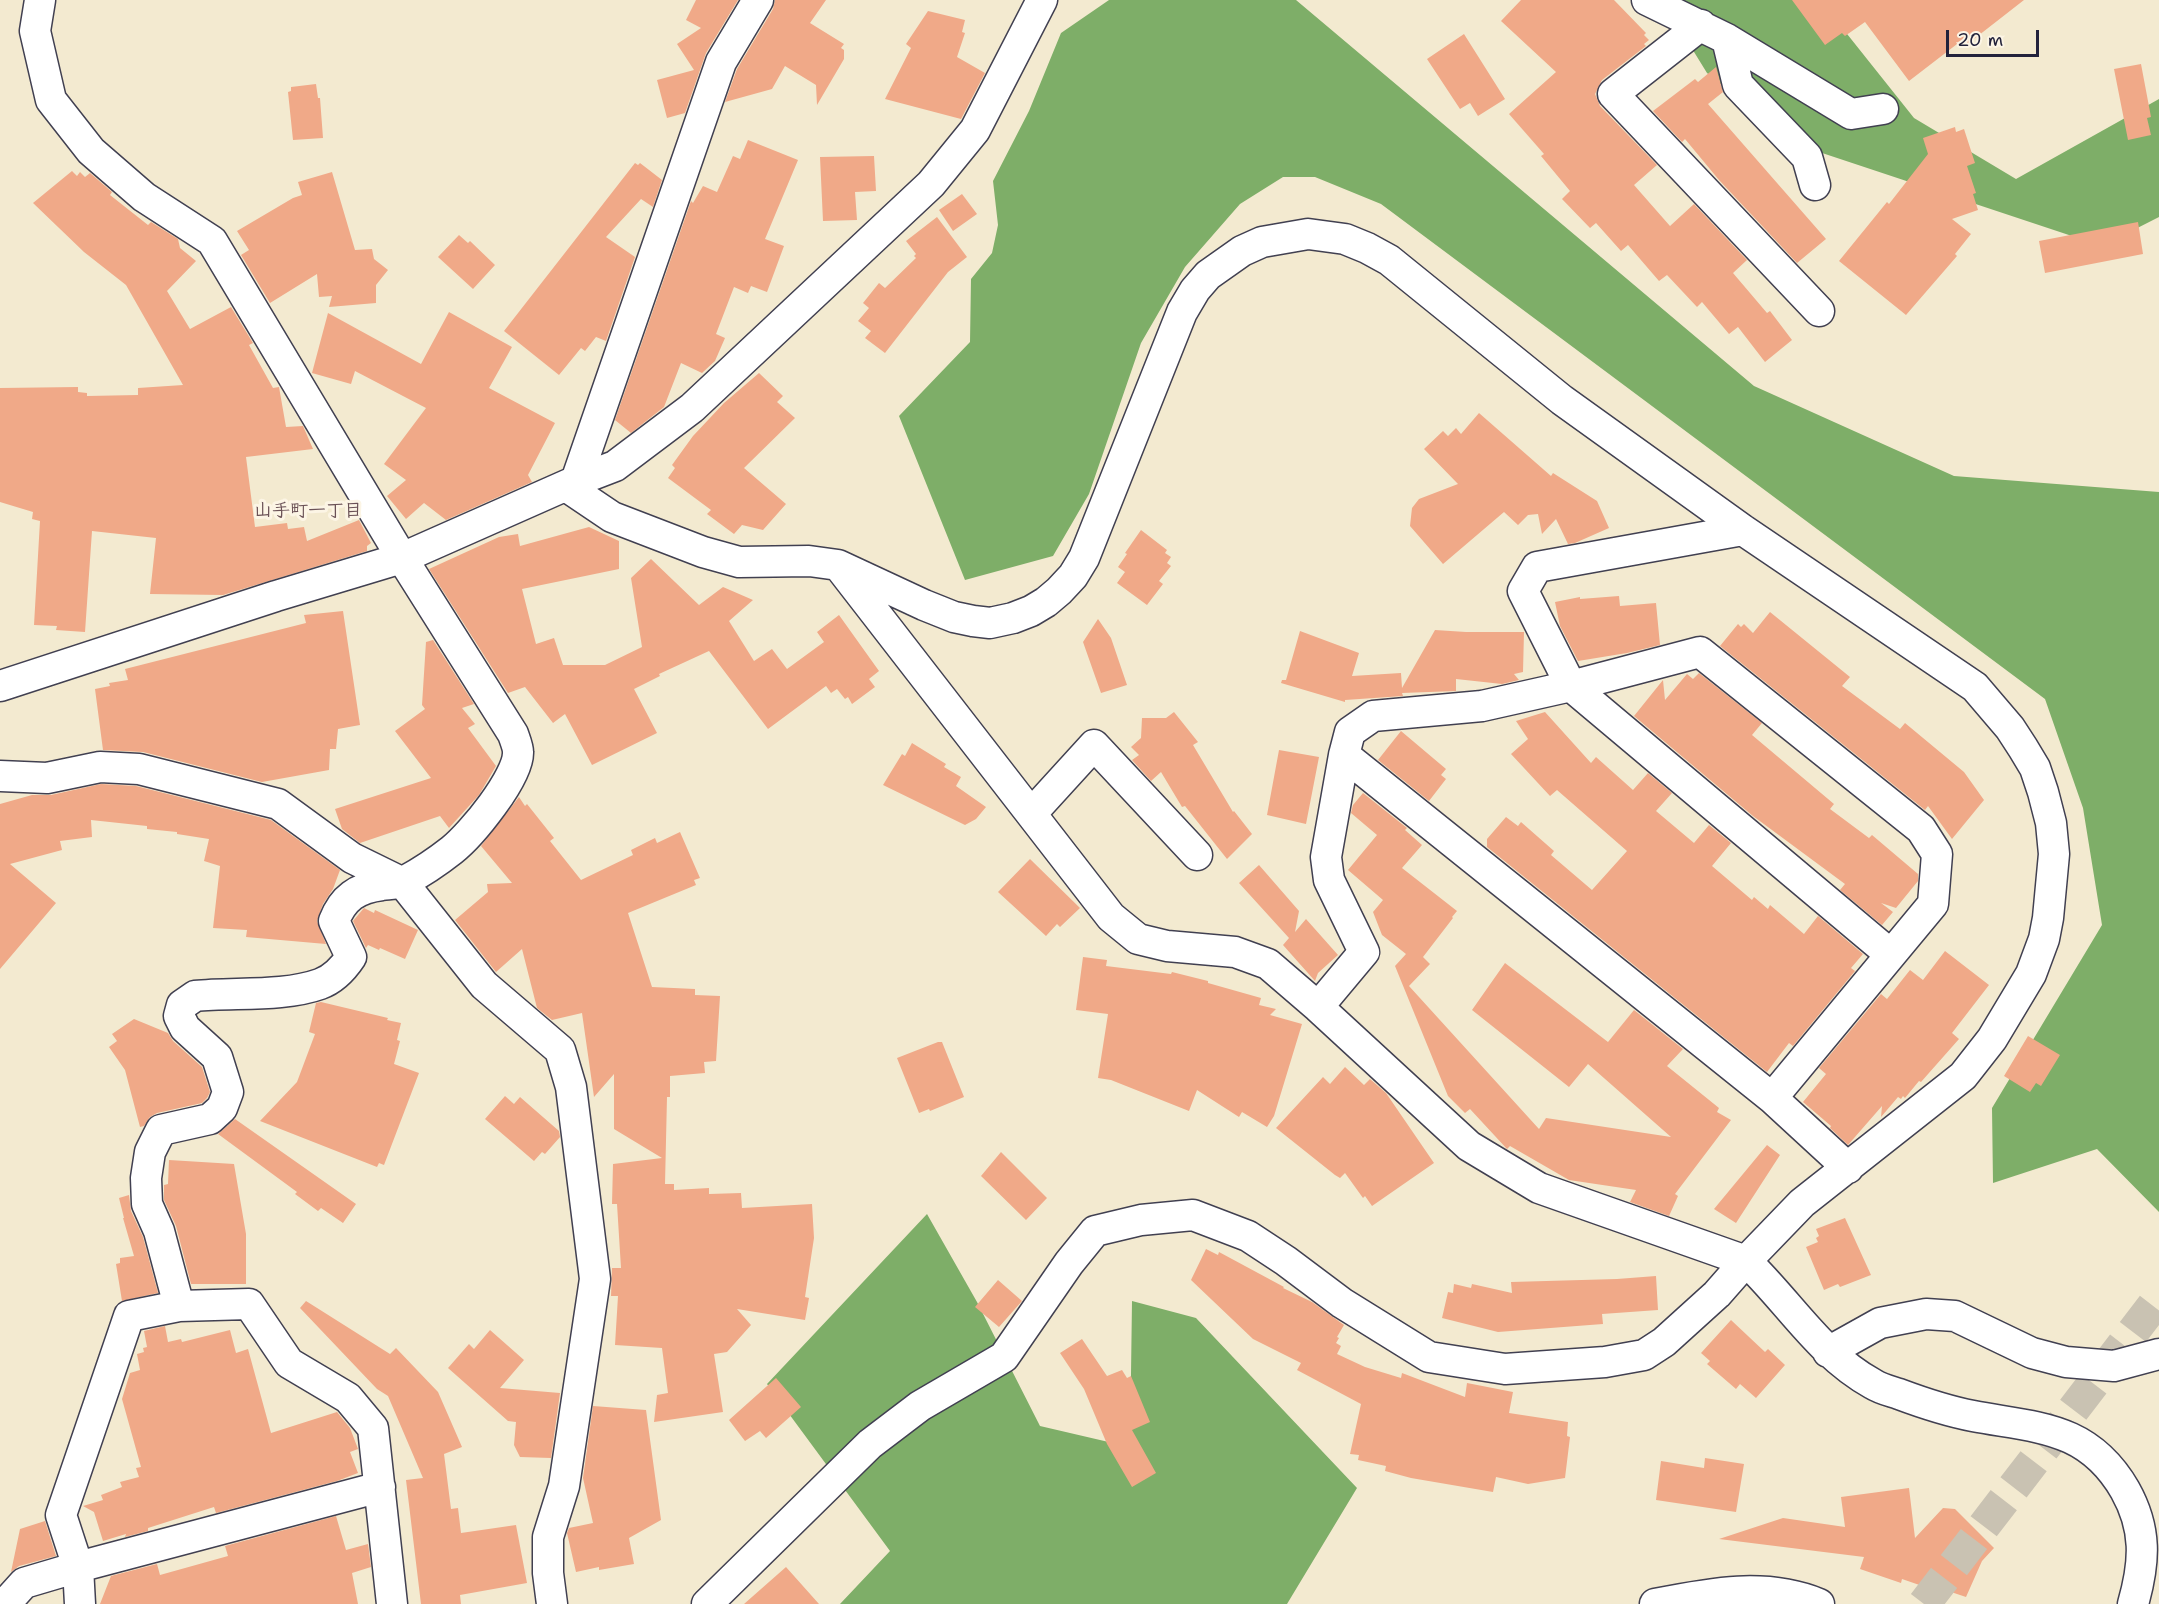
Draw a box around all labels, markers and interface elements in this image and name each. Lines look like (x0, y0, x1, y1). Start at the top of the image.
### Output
scale bar (1949, 18, 2042, 56)
text: 20 m (1957, 28, 2003, 52)
district label: 山手町一丁目 (254, 500, 362, 522)

